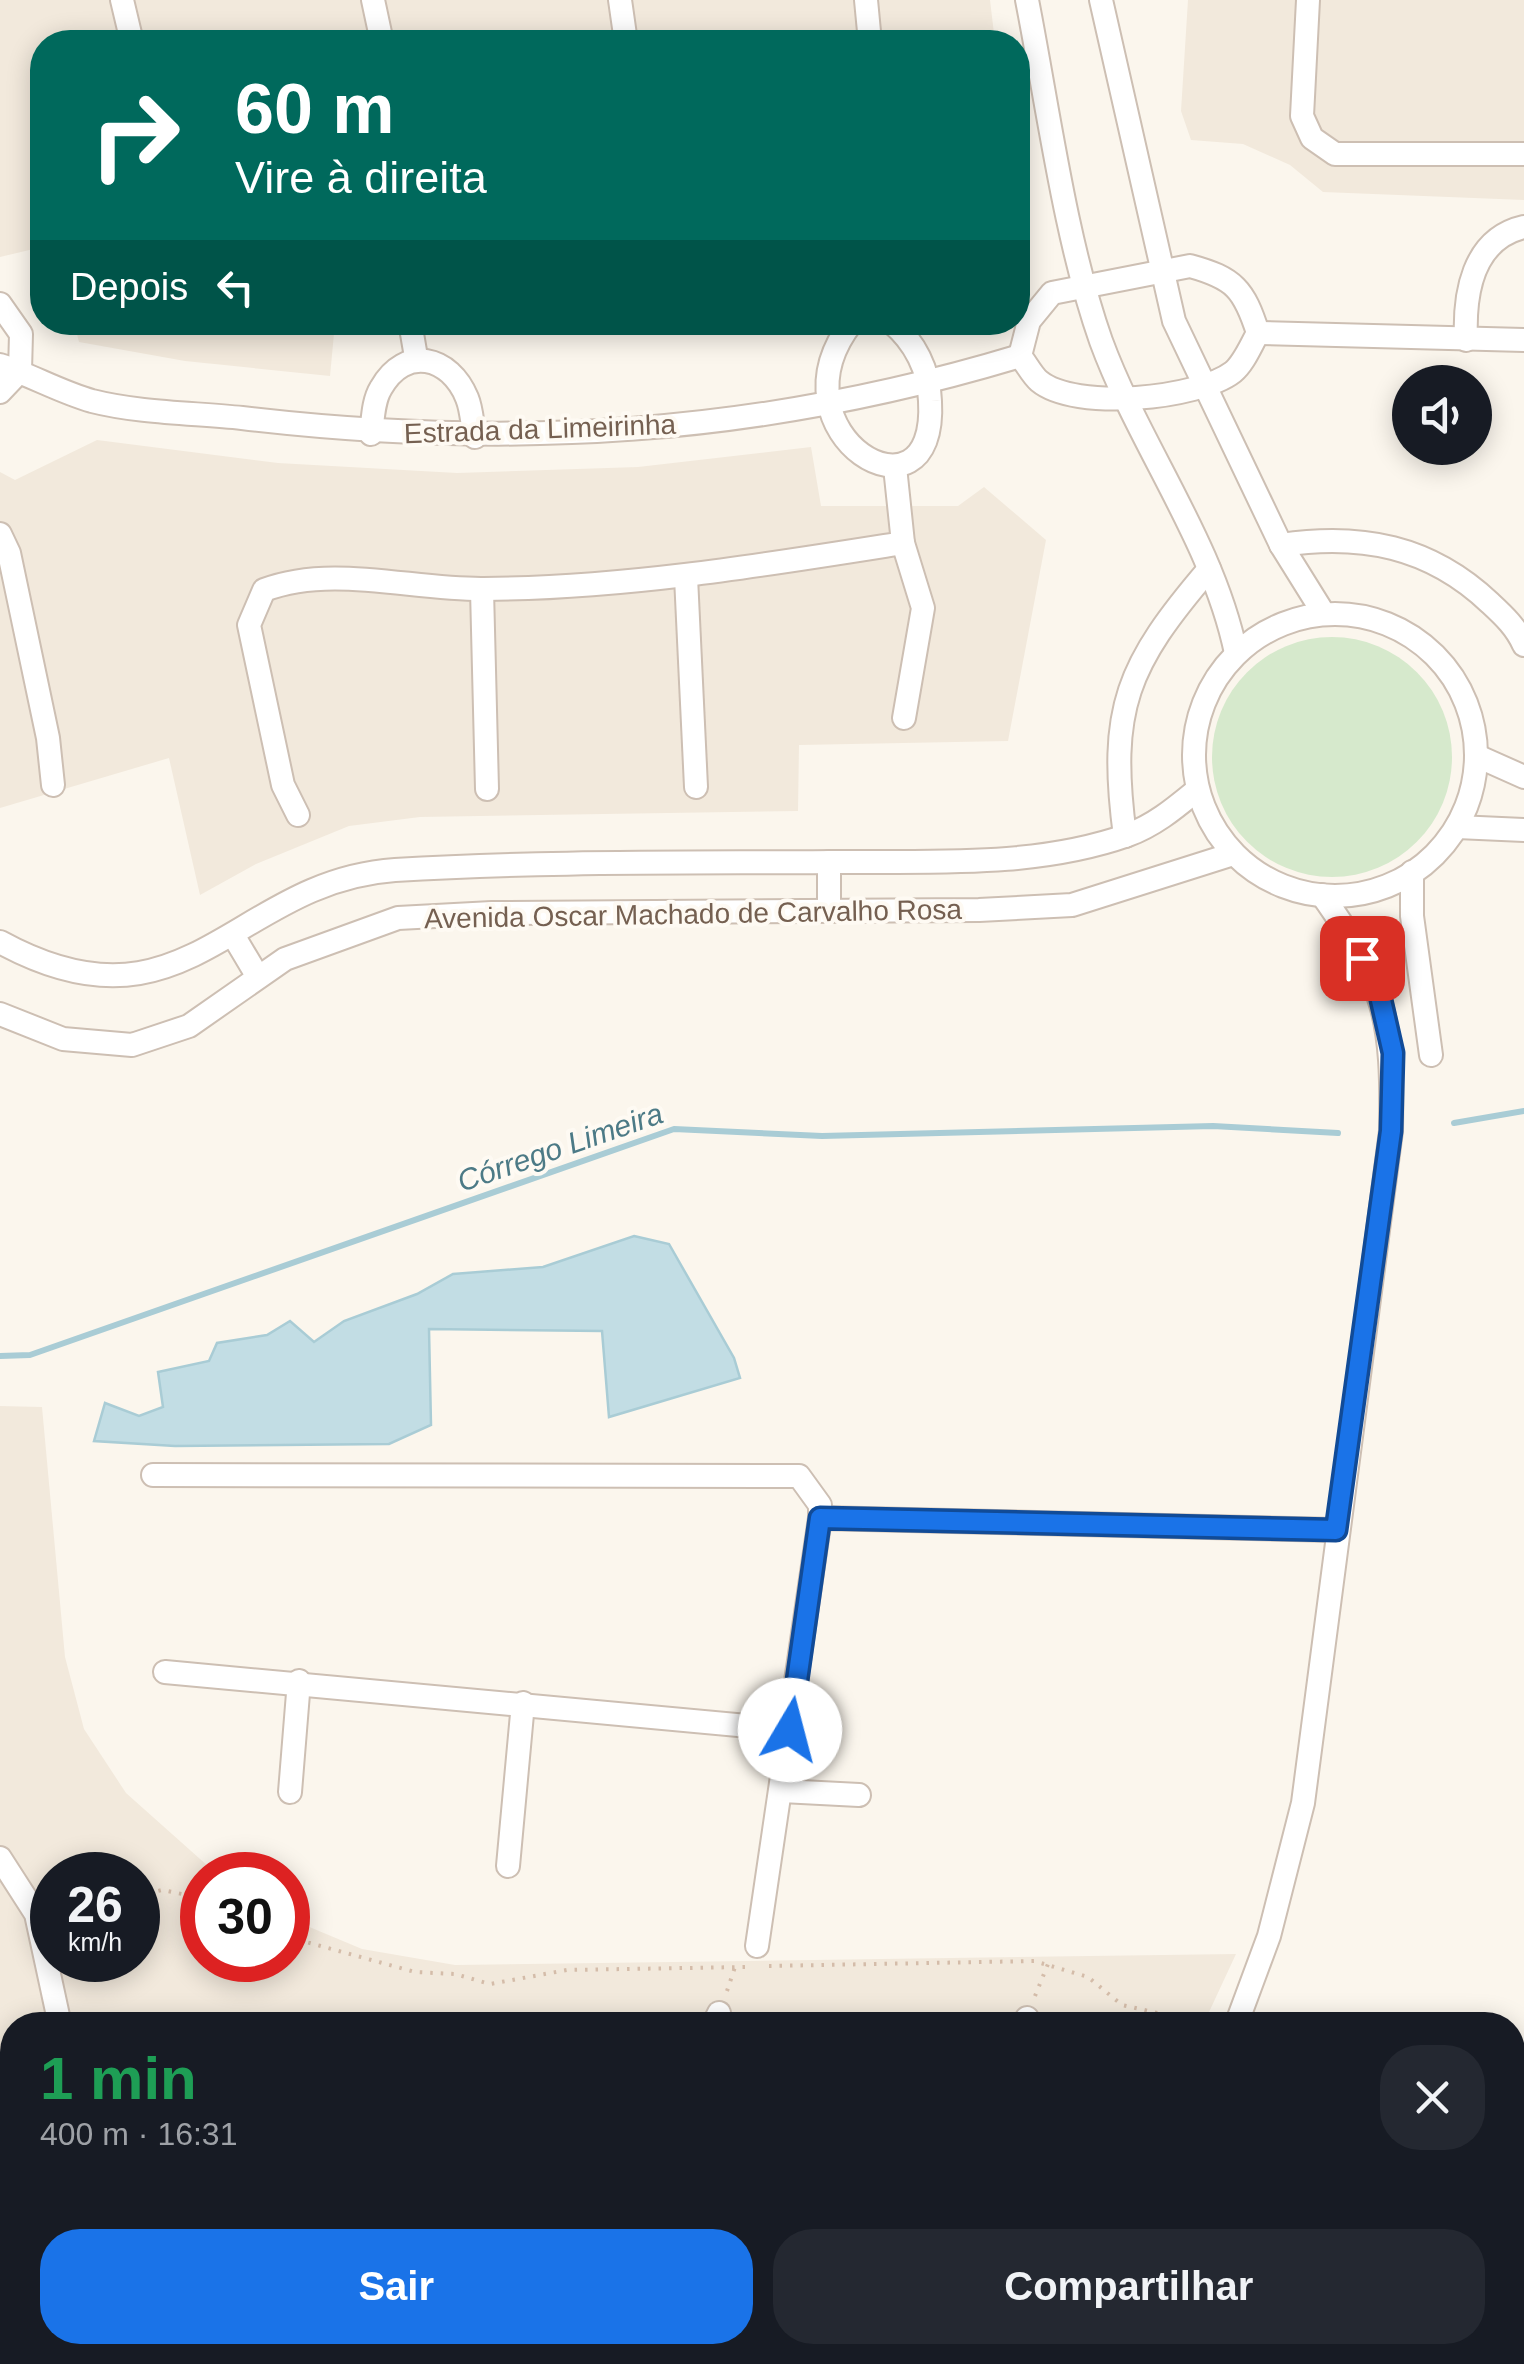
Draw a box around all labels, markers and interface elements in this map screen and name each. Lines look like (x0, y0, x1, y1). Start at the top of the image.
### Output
icon: right (70, 70, 200, 200)
text: 60 m (235, 70, 395, 148)
text: Vire à direita (235, 152, 487, 203)
icon: left (208, 260, 263, 315)
text: Depois (70, 266, 188, 308)
map controls (1392, 365, 1492, 465)
button: sound (1392, 365, 1492, 465)
street label: Estrada da Limeirinha (403, 409, 677, 449)
street label: Avenida Oscar Machado de Carvalho Rosa (424, 894, 963, 934)
pin (1320, 916, 1405, 1001)
icon: arrive (1335, 931, 1390, 986)
water label: Córrego Limeira (453, 1096, 667, 1198)
position arrow (738, 1678, 842, 1782)
speed limit sign: 30 (180, 1852, 310, 1982)
text: 26 (67, 1877, 123, 1933)
text: km/h (68, 1928, 122, 1956)
text: 1 min (40, 2045, 197, 2112)
button: close (1380, 2045, 1485, 2150)
text: 400 m · 16:31 (40, 2116, 237, 2152)
button: Sair (40, 2229, 753, 2344)
button: Compartilhar (773, 2229, 1485, 2344)

